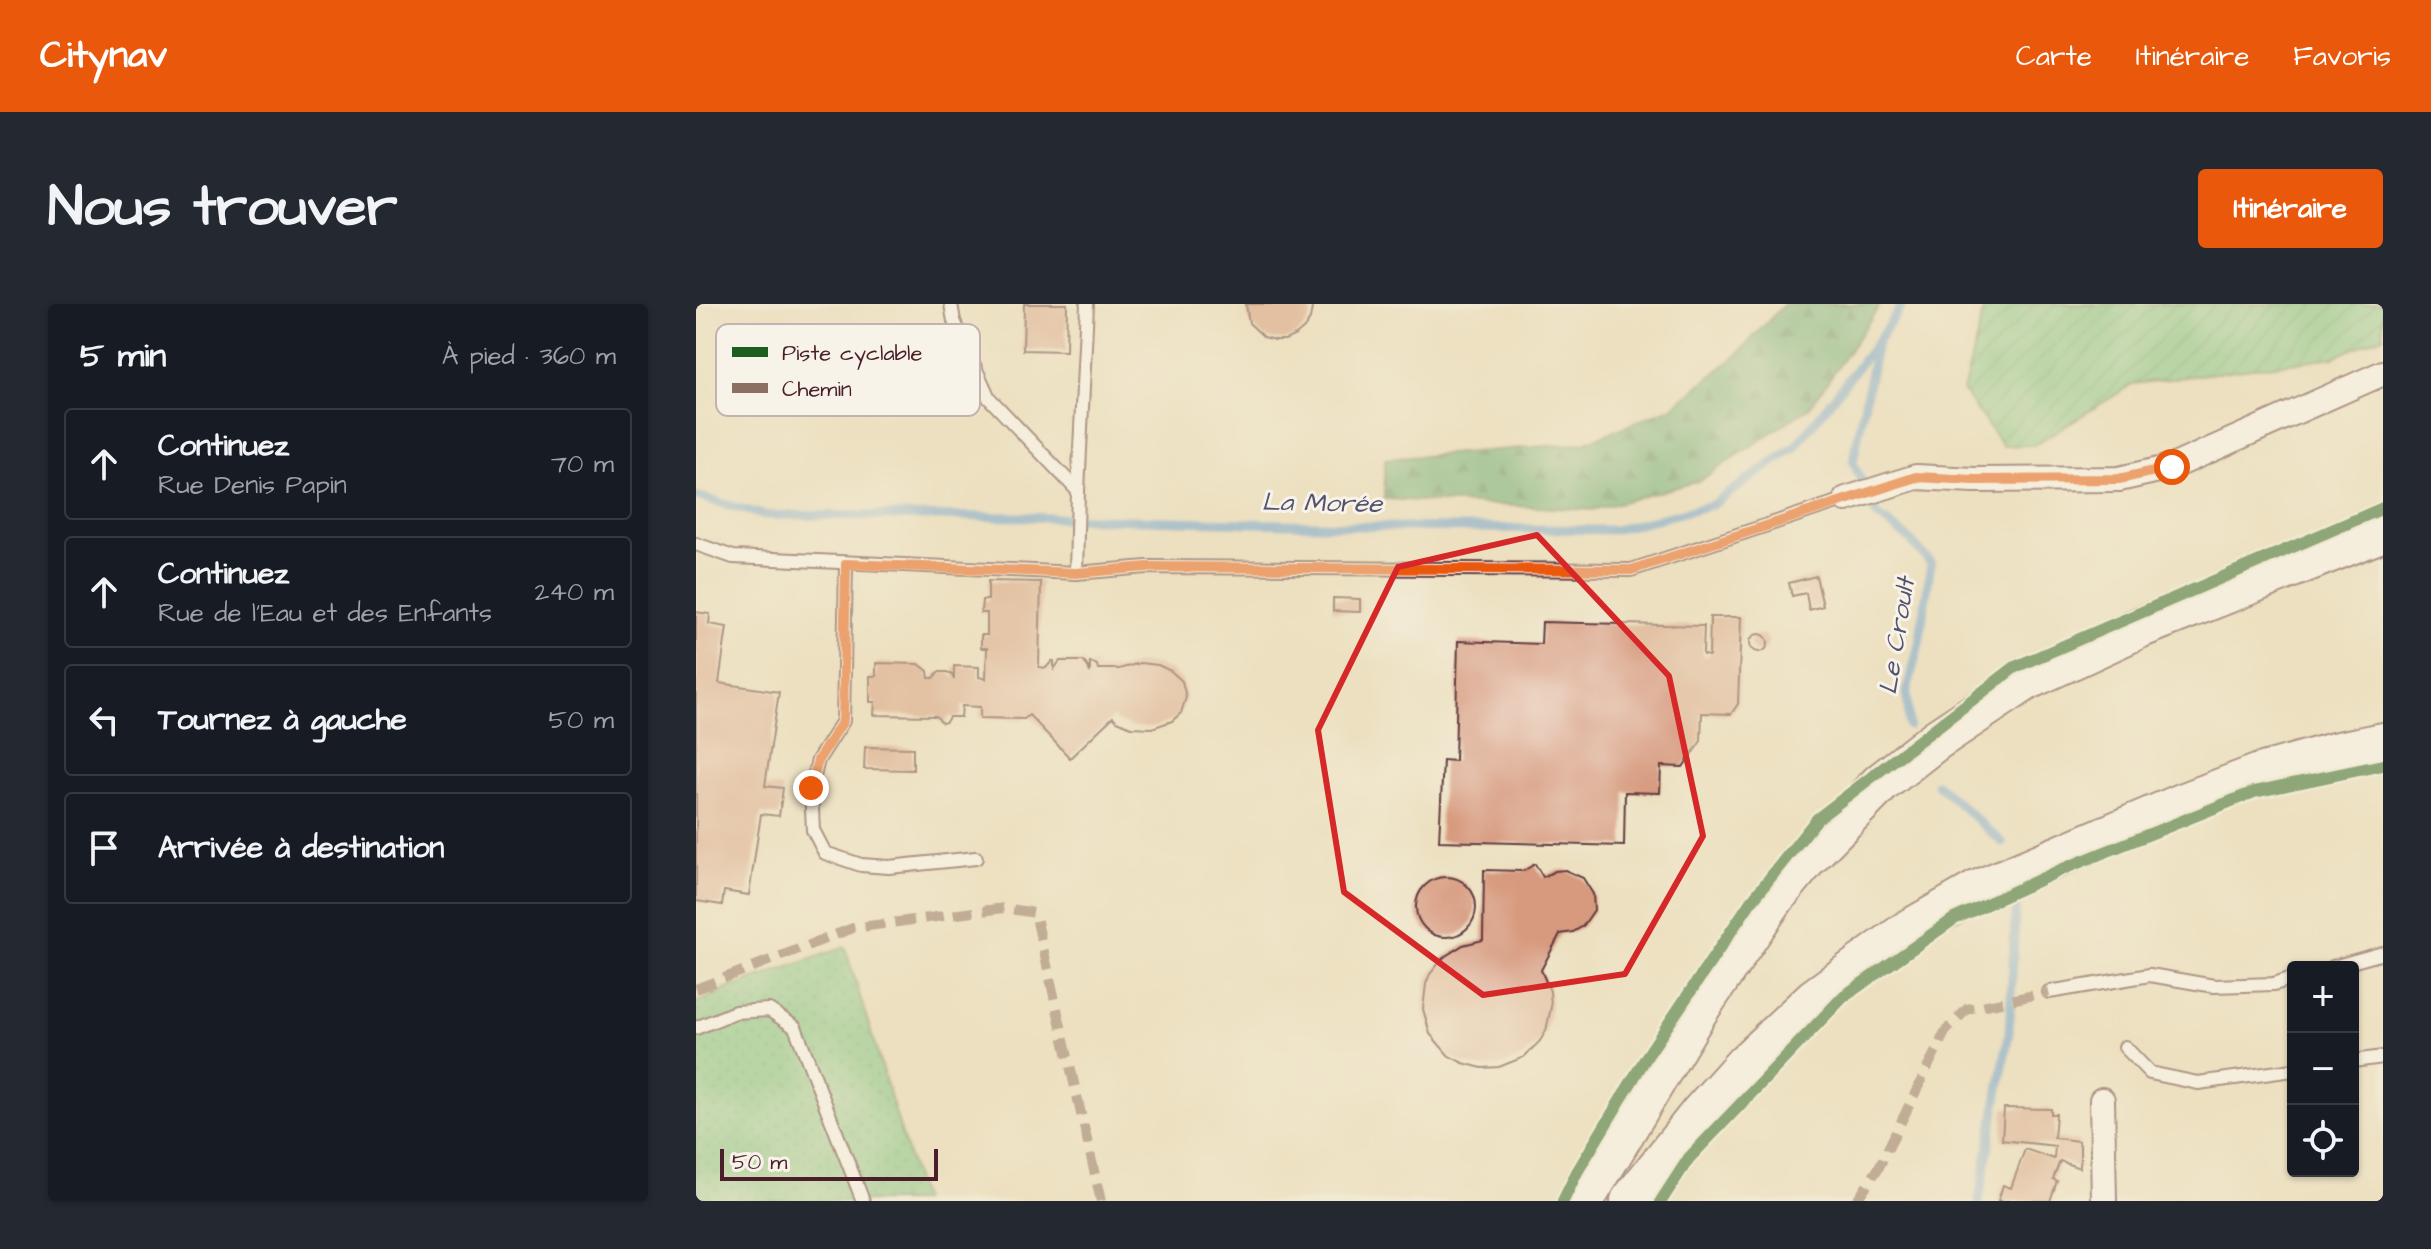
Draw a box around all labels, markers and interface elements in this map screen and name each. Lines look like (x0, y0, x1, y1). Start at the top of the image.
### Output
text: Citynav (40, 30, 167, 82)
text: Carte (2016, 37, 2092, 76)
text: Itinéraire (2136, 37, 2249, 76)
text: Favoris (2293, 37, 2391, 76)
text: Nous trouver (48, 169, 397, 247)
button: Itinéraire (2198, 169, 2383, 248)
legend (716, 324, 980, 416)
text: 5 min (80, 332, 166, 380)
text: À pied · 360 m (442, 338, 616, 374)
text: Piste cyclable (782, 338, 922, 370)
text: Chemin (782, 374, 852, 405)
text: Continuez (158, 425, 289, 467)
icon: ahead (82, 442, 126, 486)
text: 70 m (551, 446, 614, 482)
route start (2154, 449, 2190, 485)
text: Rue Denis Papin (158, 467, 347, 503)
water label: La Morée (1262, 484, 1384, 522)
text: Continuez (158, 553, 289, 595)
icon: ahead (82, 570, 126, 614)
water label: Le Croult (1870, 573, 1924, 697)
text: 240 m (534, 574, 614, 610)
text: Rue de l'Eau et des Enfants (158, 595, 492, 631)
icon: left (82, 698, 126, 742)
text: Tournez à gauche (158, 699, 407, 741)
text: 50 m (549, 702, 614, 738)
route end (793, 770, 829, 806)
icon: arrive (82, 826, 126, 870)
text: Arrivée à destination (158, 827, 444, 869)
map controls (2287, 961, 2359, 1177)
button: + (2287, 961, 2359, 1033)
button: − (2287, 1033, 2359, 1105)
button: locate (2287, 1105, 2359, 1177)
scale bar (720, 1145, 938, 1181)
text: 50 m (732, 1147, 787, 1178)

